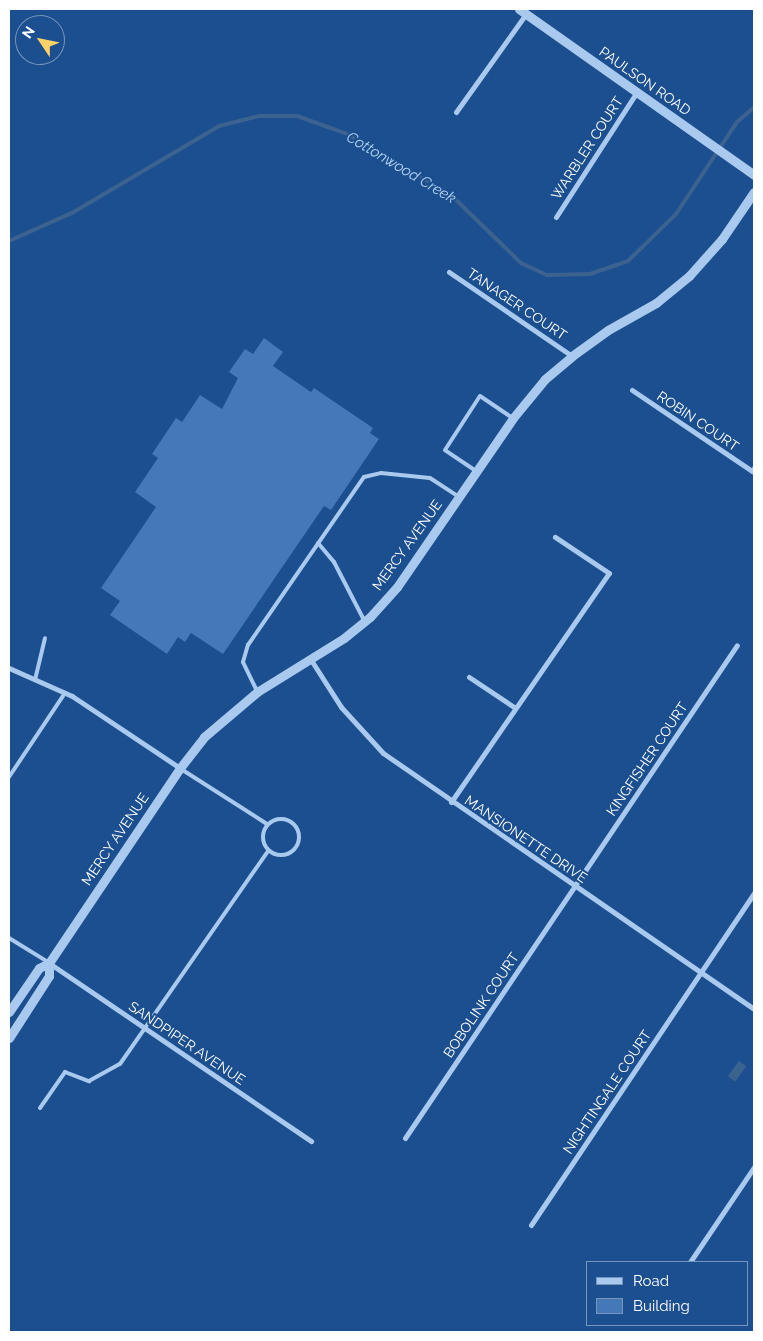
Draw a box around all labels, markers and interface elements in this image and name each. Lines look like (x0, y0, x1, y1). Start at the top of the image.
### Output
north arrow (15, 15, 65, 65)
text: N (19, 23, 38, 41)
street label: PAULSON ROAD (596, 43, 694, 119)
street label: WARBLER COURT (547, 93, 627, 203)
water label: Cottonwood Creek (343, 128, 459, 208)
street label: TANAGER COURT (464, 264, 570, 344)
street label: ROBIN COURT (654, 387, 742, 455)
street label: MERCY AVENUE (368, 496, 446, 594)
street label: KINGFISHER COURT (603, 699, 691, 819)
street label: MERCY AVENUE (78, 789, 152, 889)
street label: MANSIONETTE DRIVE (462, 792, 590, 886)
street label: BOBOLINK COURT (440, 949, 522, 1061)
street label: SANDPIPER AVENUE (125, 998, 249, 1088)
street label: NIGHTINGALE COURT (559, 1027, 655, 1157)
legend (586, 1261, 748, 1326)
text: Road (633, 1272, 669, 1290)
text: Building (633, 1297, 690, 1315)

